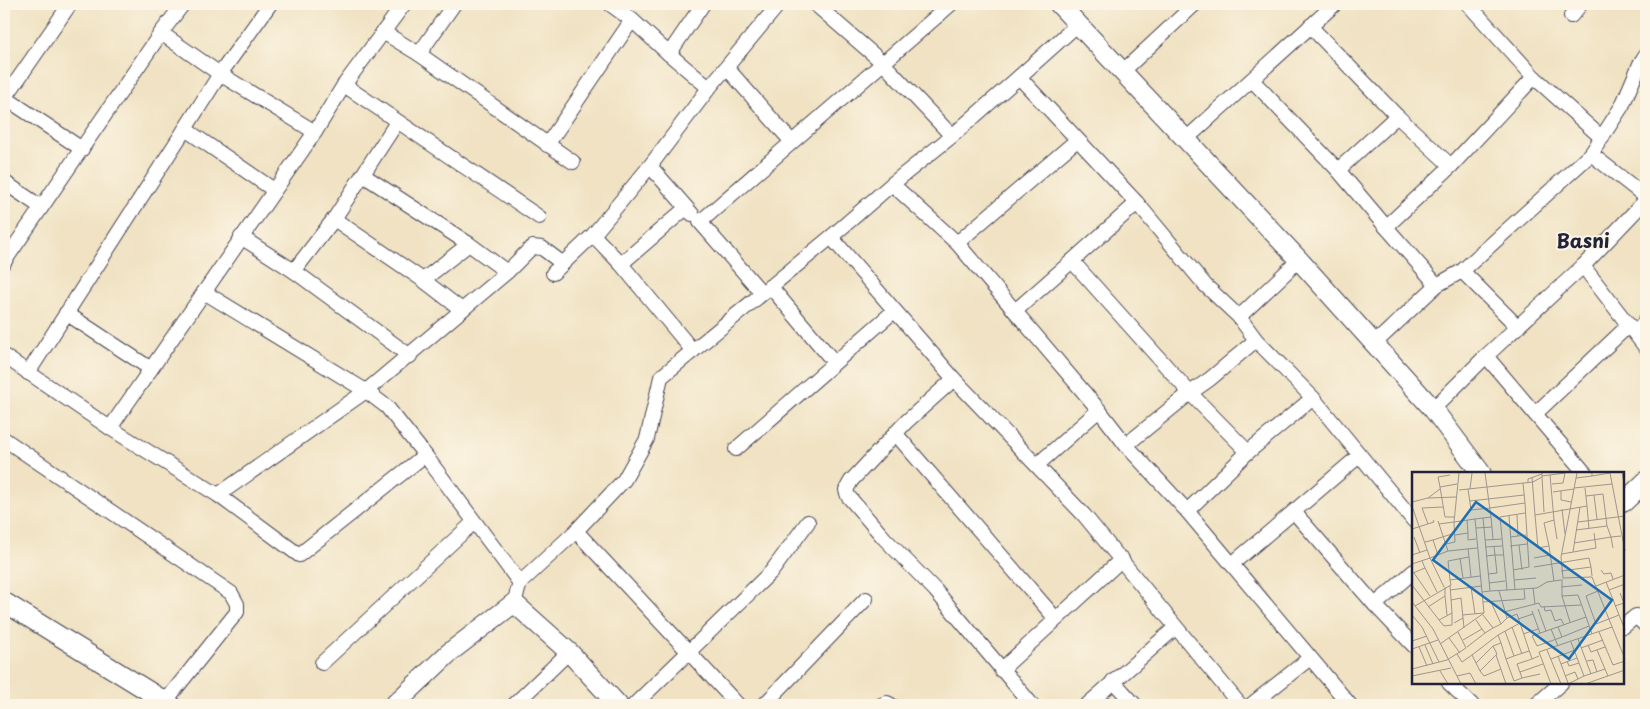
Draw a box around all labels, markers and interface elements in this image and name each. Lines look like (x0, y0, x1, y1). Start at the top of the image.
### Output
district label: Basni (1556, 226, 1610, 254)
inset map (1412, 472, 1625, 684)

